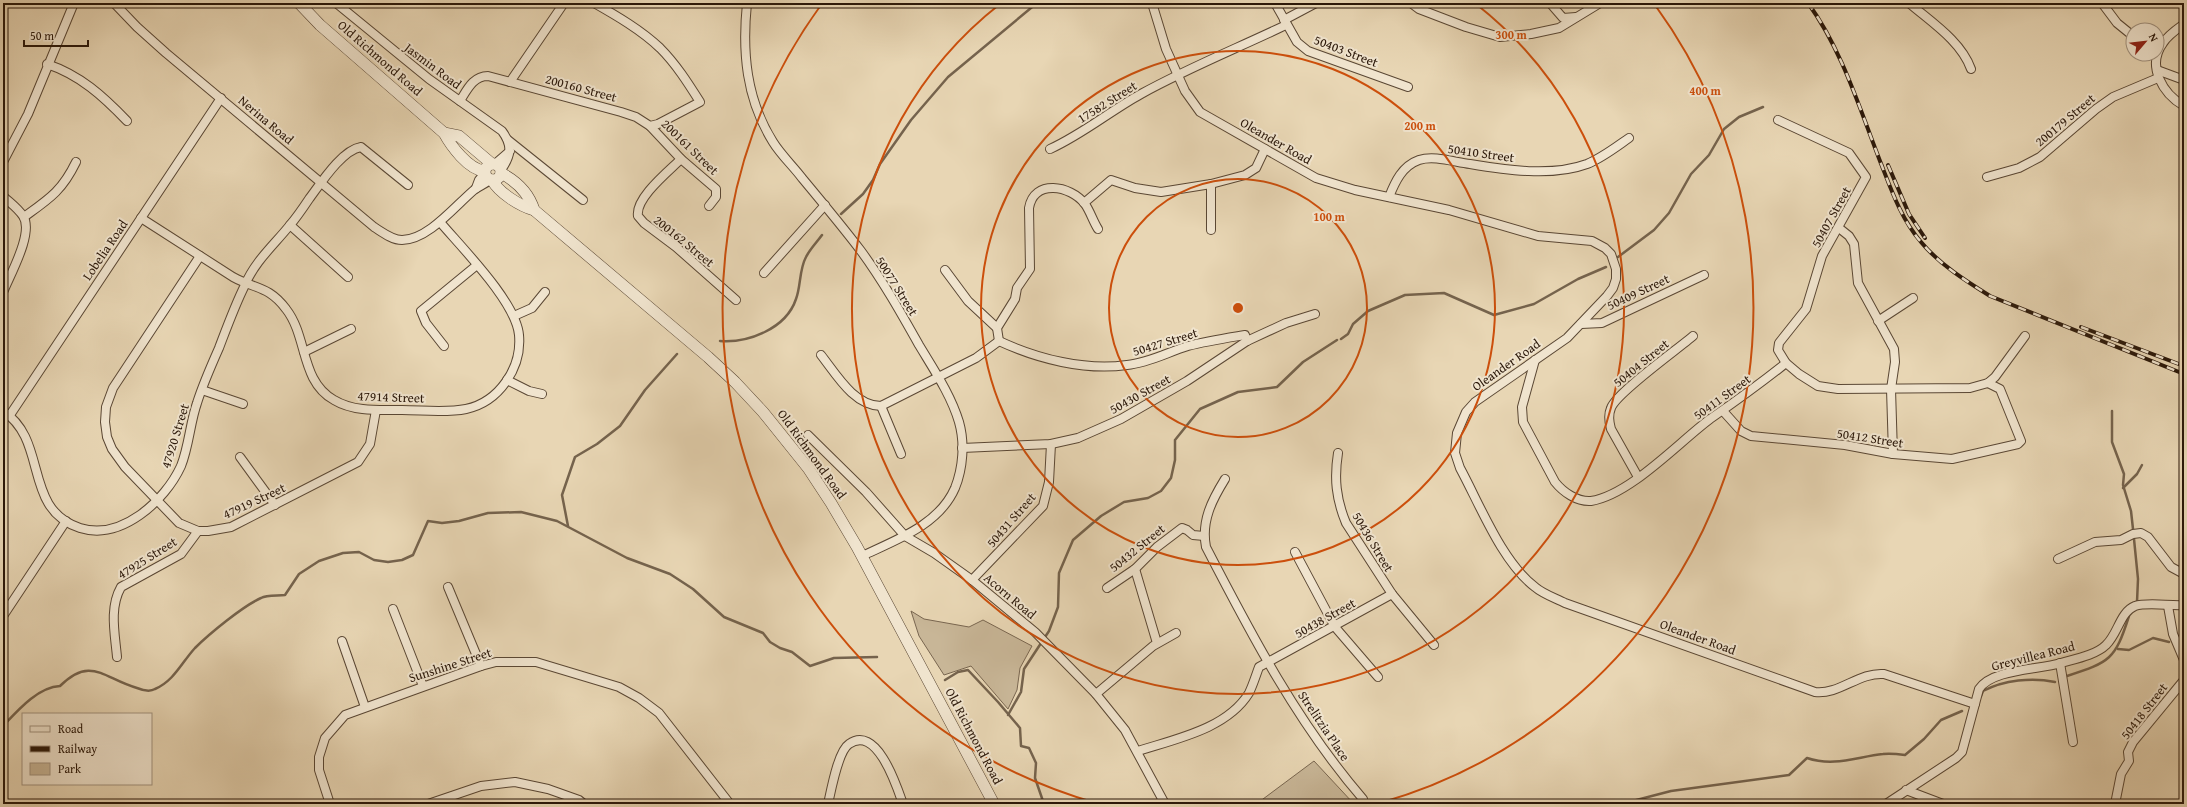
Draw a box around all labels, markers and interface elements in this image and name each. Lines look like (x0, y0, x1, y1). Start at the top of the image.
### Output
street label: Old Richmond Road (333, 16, 427, 100)
scale bar (24, 22, 88, 48)
north arrow (2125, 22, 2165, 62)
text: 300 m (1495, 26, 1528, 43)
text: 50 m (30, 27, 54, 44)
street label: 50403 Street (1311, 30, 1381, 72)
text: N (2145, 30, 2163, 45)
street label: Jasmin Road (399, 37, 466, 94)
street label: 200160 Street (543, 69, 619, 107)
street label: 17582 Street (1074, 76, 1141, 128)
text: 400 m (1689, 82, 1722, 99)
street label: 200179 Street (2031, 89, 2099, 151)
street label: Nerina Road (234, 91, 298, 149)
street label: Oleander Road (1237, 113, 1315, 169)
street label: 200161 Street (657, 115, 723, 180)
text: 200 m (1404, 117, 1437, 134)
street label: 50410 Street (1446, 139, 1516, 167)
street label: 50407 Street (1806, 183, 1856, 251)
text: 100 m (1313, 208, 1346, 225)
street label: 200162 Street (650, 211, 719, 272)
street label: Lobelia Road (78, 216, 132, 284)
street label: 50077 Street (871, 253, 923, 320)
street label: 50409 Street (1604, 269, 1673, 315)
centre of rings (1231, 301, 1245, 315)
street label: 50427 Street (1130, 323, 1200, 361)
street label: Oleander Road (1468, 334, 1544, 396)
street label: 50404 Street (1609, 334, 1673, 391)
street label: 50430 Street (1106, 369, 1174, 419)
street label: 50411 Street (1689, 369, 1755, 424)
street label: 47914 Street (357, 386, 425, 408)
street label: 47920 Street (156, 401, 194, 471)
street label: Old Richmond Road (773, 405, 851, 503)
street label: 50412 Street (1835, 423, 1905, 453)
street label: 47919 Street (220, 478, 289, 524)
street label: 50431 Street (982, 488, 1040, 552)
street label: 50436 Street (1348, 508, 1399, 576)
street label: 50432 Street (1105, 519, 1169, 576)
street label: 47925 Street (114, 532, 181, 584)
street label: Acorn Road (980, 568, 1040, 624)
street label: 50438 Street (1291, 593, 1359, 643)
street label: Oleander Road (1657, 614, 1739, 660)
street label: Greyvillea Road (1989, 636, 2077, 676)
street label: Sunshine Street (406, 643, 494, 687)
street label: 50418 Street (2116, 678, 2172, 743)
street label: Old Richmond Road (941, 684, 1008, 788)
street label: Strelitzia Place (1293, 687, 1355, 765)
legend (22, 713, 152, 785)
text: Road (58, 720, 84, 737)
text: Railway (58, 740, 97, 757)
text: Park (58, 760, 82, 777)

